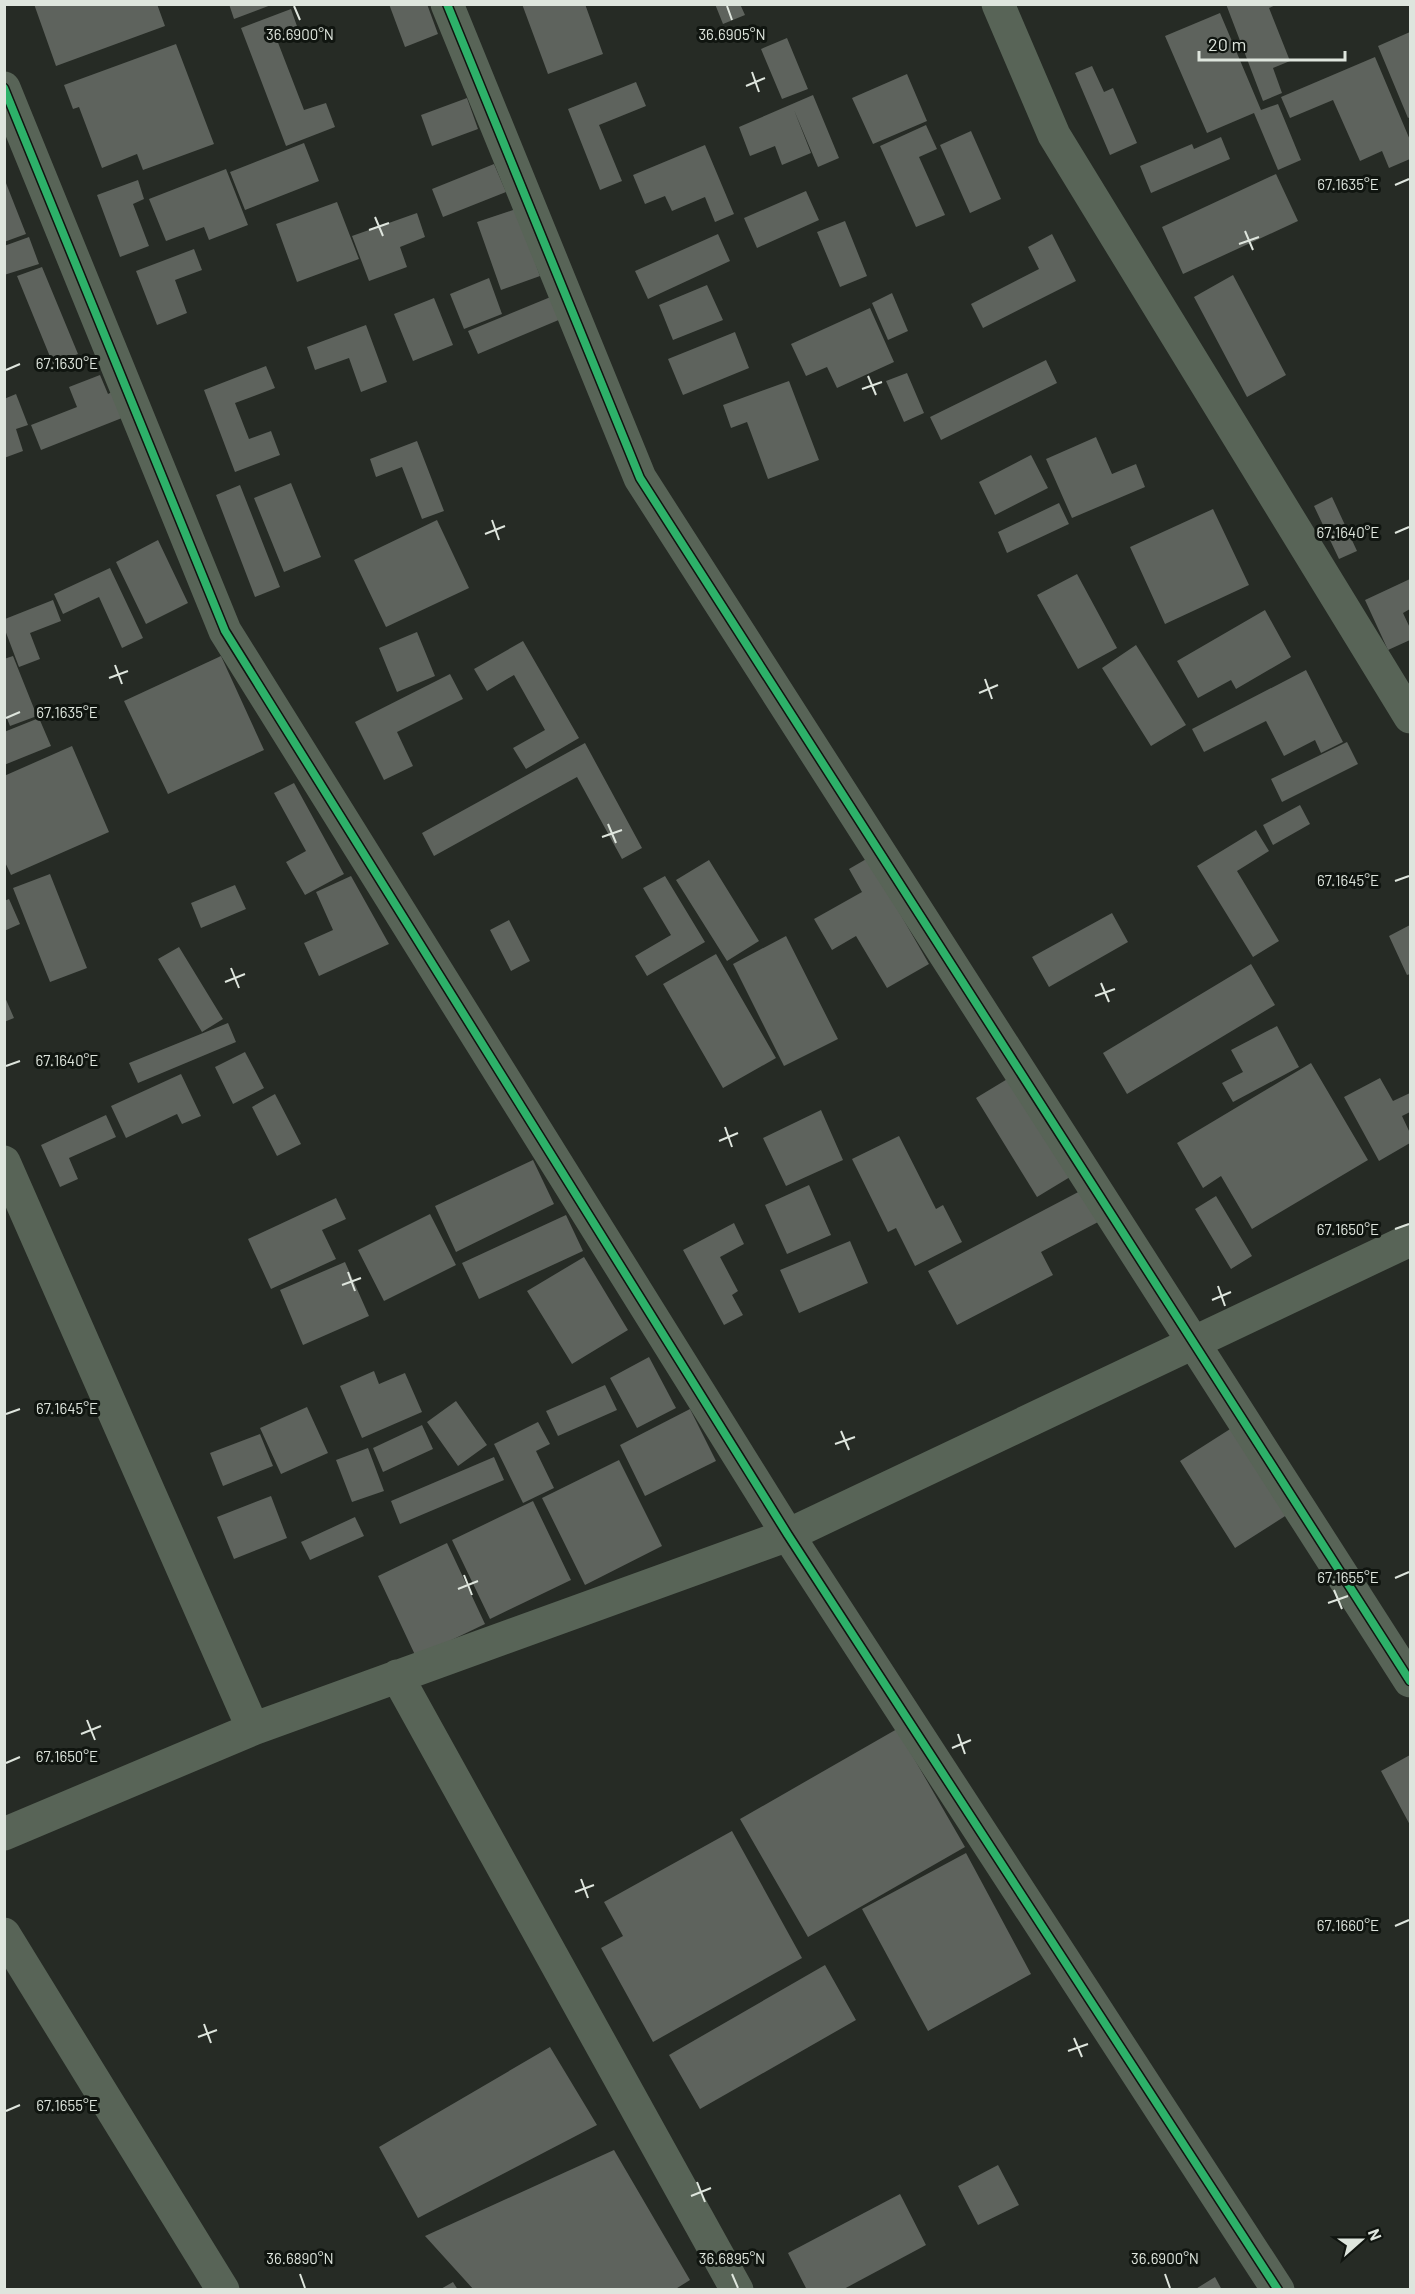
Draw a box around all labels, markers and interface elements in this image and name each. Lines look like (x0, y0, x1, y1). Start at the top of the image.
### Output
scale bar (1199, 24, 1344, 62)
text: 36.6900°N (266, 25, 334, 43)
text: 36.6905°N (698, 25, 766, 43)
text: 20 m (1208, 33, 1246, 55)
text: 67.1635°E (1317, 175, 1379, 193)
text: 67.1630°E (36, 354, 98, 372)
text: 67.1640°E (1317, 523, 1379, 541)
text: 67.1635°E (36, 703, 98, 721)
text: 67.1645°E (1317, 871, 1379, 889)
text: 67.1640°E (36, 1051, 98, 1069)
text: 67.1650°E (1317, 1220, 1379, 1238)
text: 67.1645°E (36, 1399, 98, 1417)
text: 67.1655°E (1317, 1568, 1379, 1586)
text: 67.1650°E (36, 1747, 98, 1765)
text: 67.1660°E (1317, 1916, 1379, 1934)
text: 67.1655°E (36, 2096, 98, 2114)
north arrow (1331, 2210, 1391, 2270)
text: N (1365, 2226, 1386, 2243)
text: 36.6890°N (266, 2249, 334, 2267)
text: 36.6895°N (699, 2249, 765, 2267)
text: 36.6900°N (1131, 2249, 1199, 2267)

